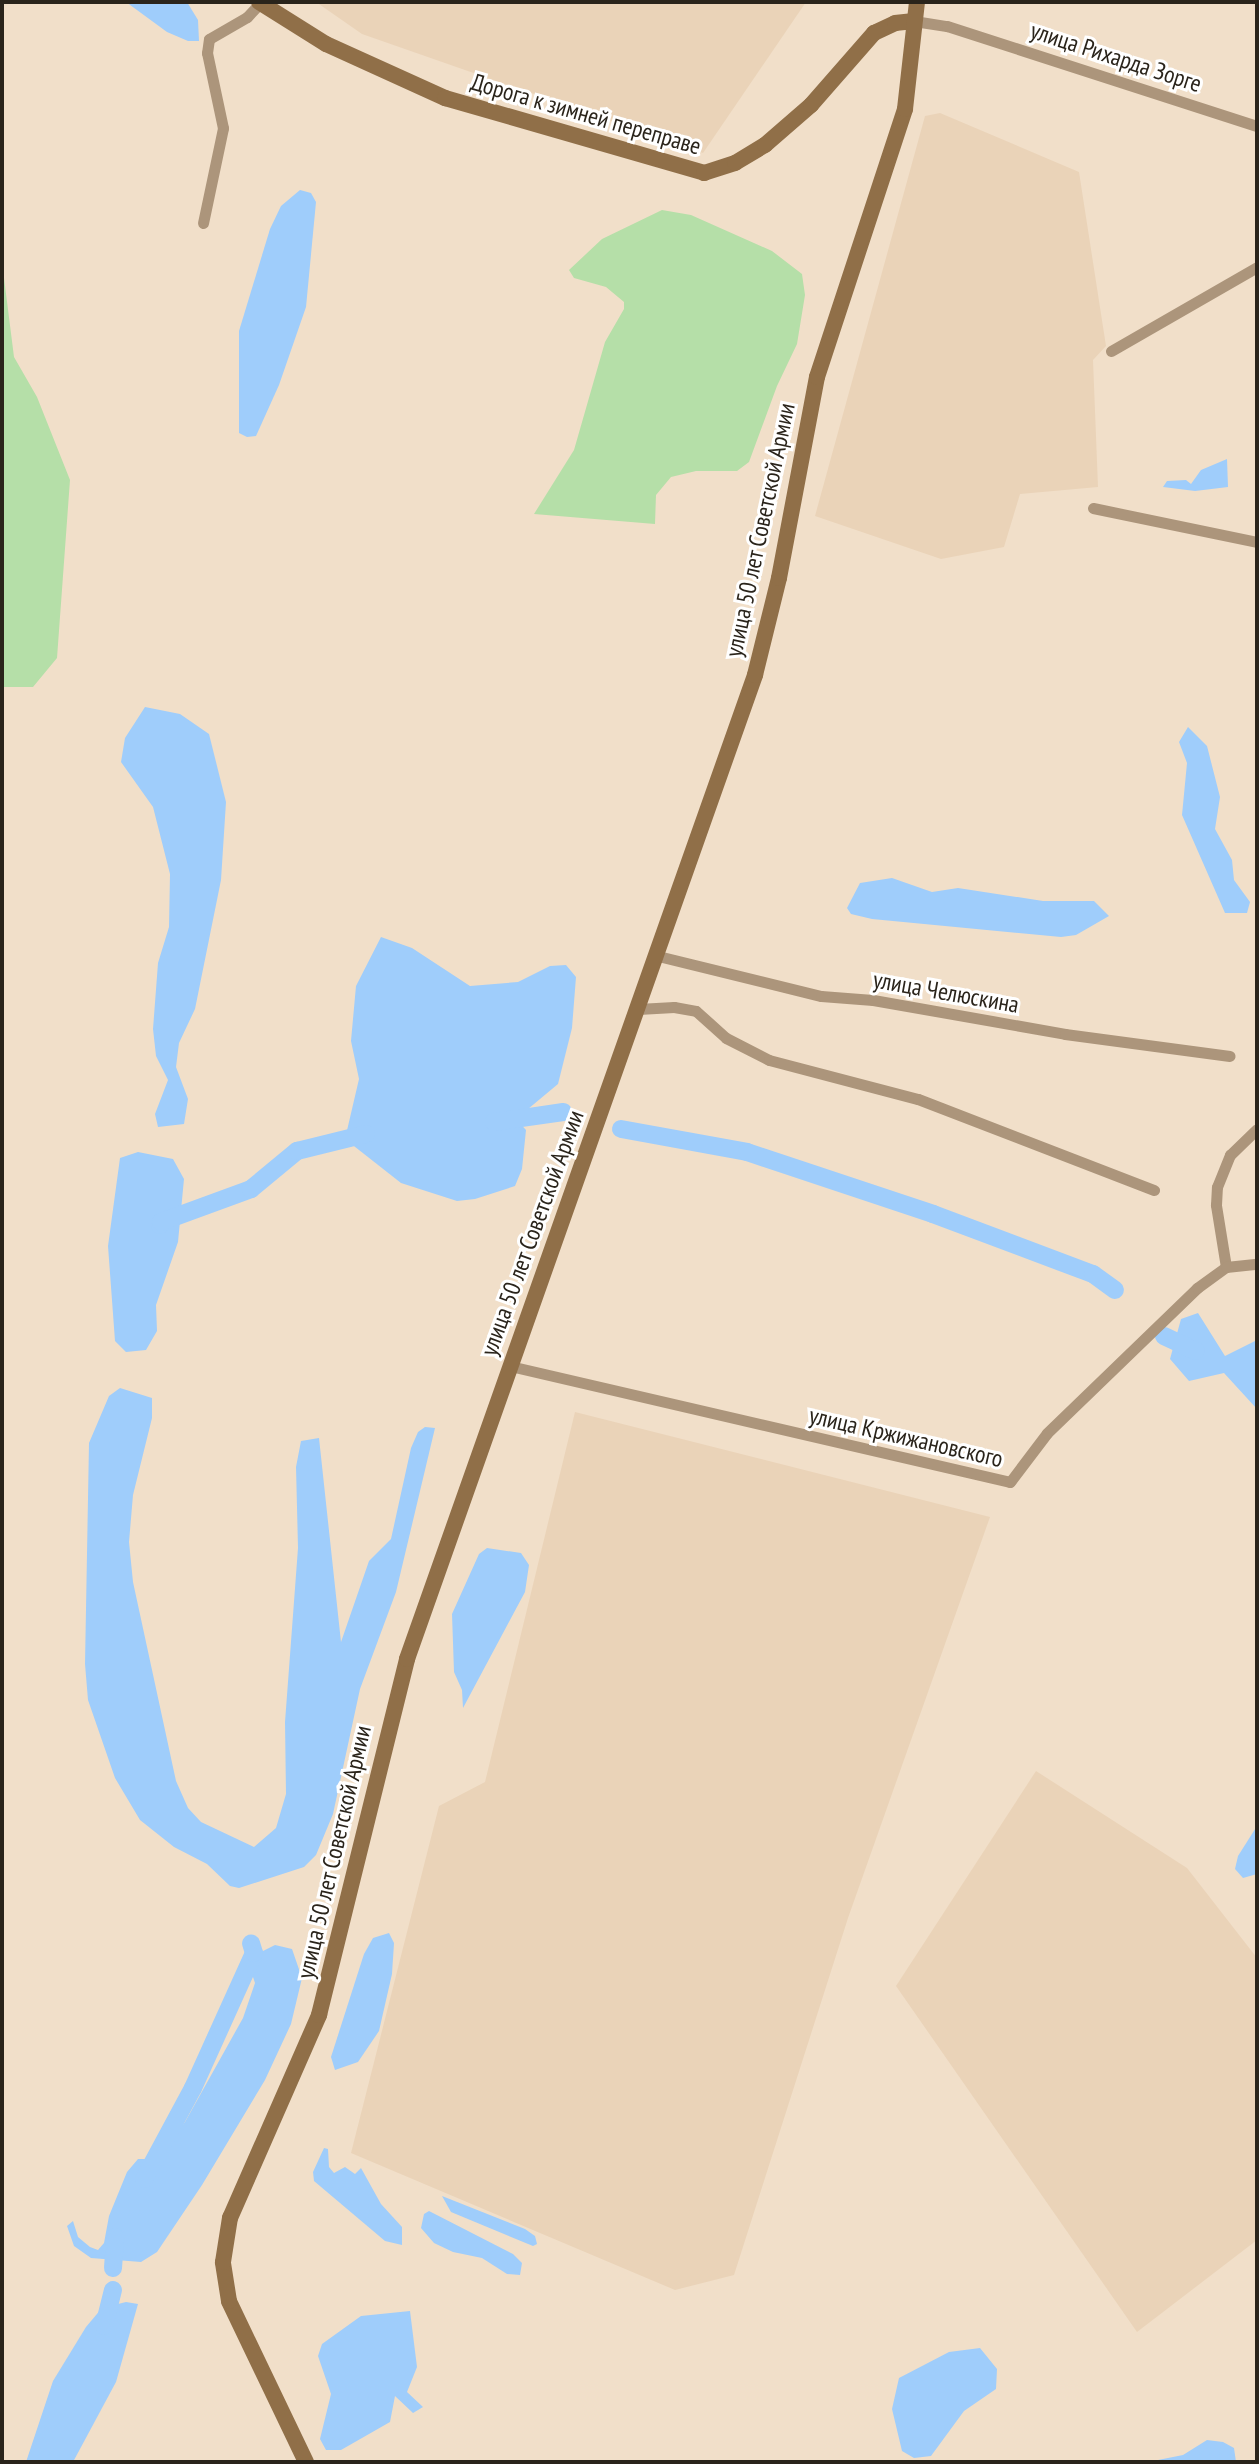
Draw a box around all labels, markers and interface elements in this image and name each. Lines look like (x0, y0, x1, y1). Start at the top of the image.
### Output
street label: улица Рихарда Зорге (1027, 16, 1205, 98)
street label: Дорога к зимней переправе (468, 67, 704, 161)
street label: улица 50 лет Советской Армии (719, 400, 801, 660)
street label: улица Челюскина (871, 965, 1021, 1019)
street label: улица 50 лет Советской Армии (474, 1106, 590, 1360)
street label: улица Кржижановского (806, 1401, 1006, 1473)
street label: улица 50 лет Советской Армии (291, 1722, 377, 1982)

